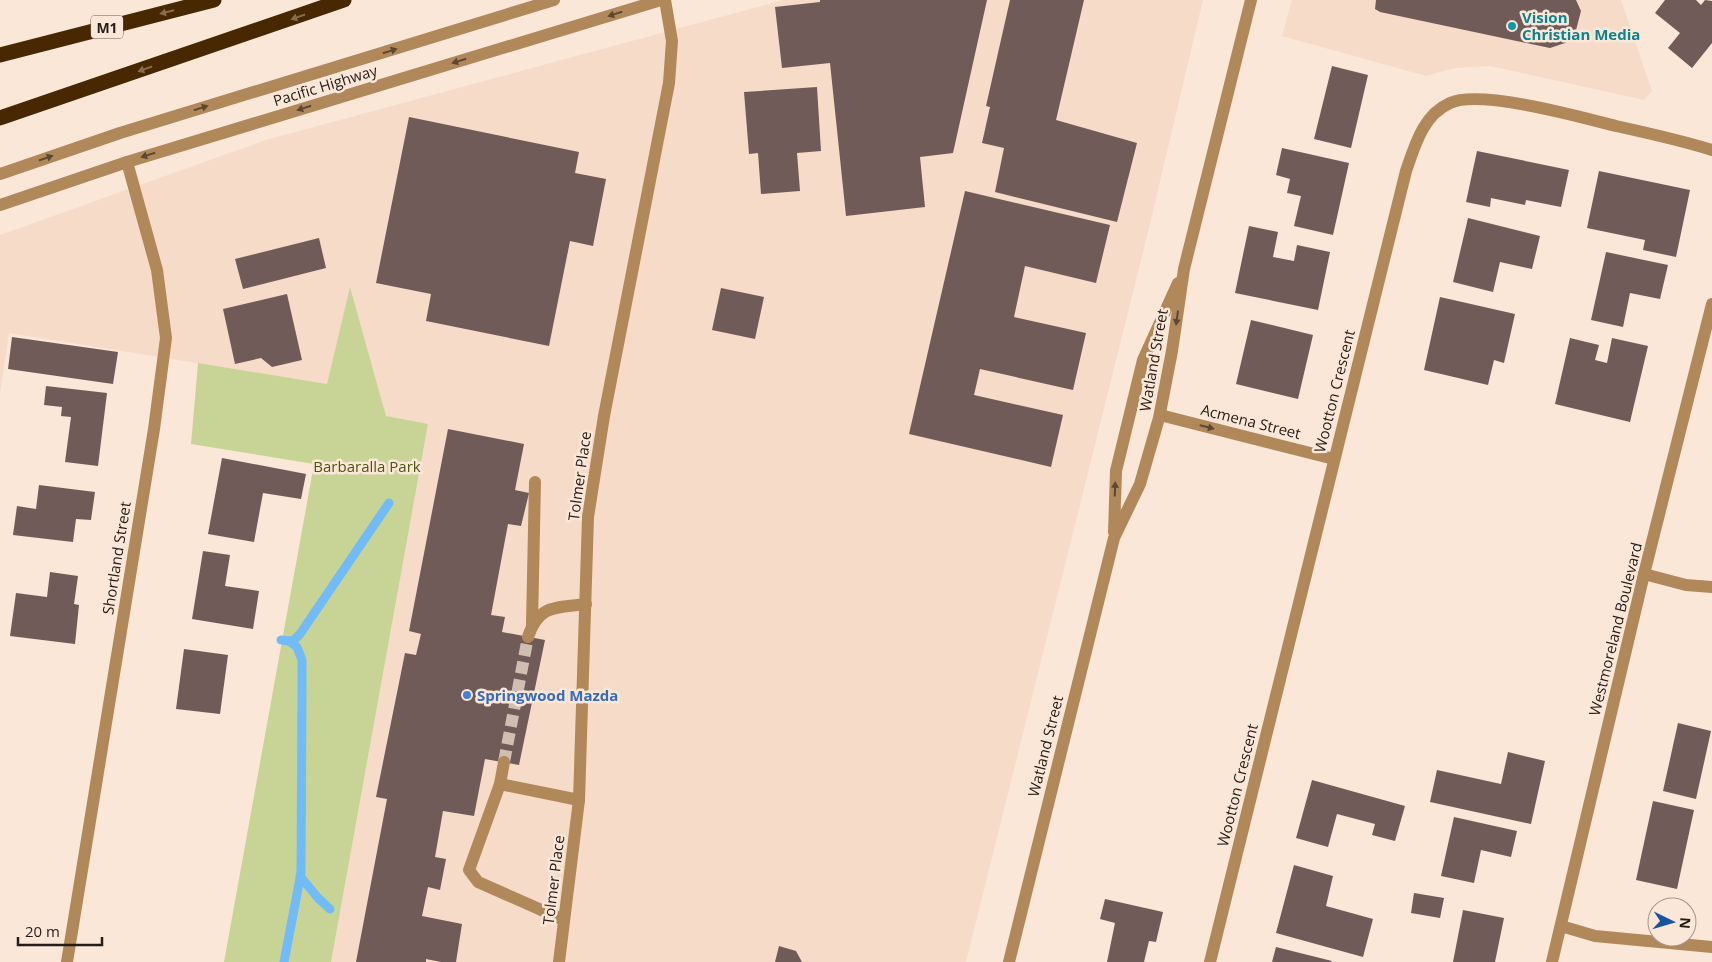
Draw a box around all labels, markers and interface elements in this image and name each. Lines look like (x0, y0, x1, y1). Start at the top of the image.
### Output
place label: Vision Christian Media (1522, 7, 1640, 44)
one-way arrow (159, 8, 174, 16)
one-way arrow (607, 11, 622, 19)
one-way arrow (291, 13, 306, 21)
road number: M1 (91, 16, 123, 38)
marker: Vision Christian Media (1506, 20, 1518, 32)
one-way arrow (382, 46, 397, 54)
one-way arrow (452, 58, 467, 66)
street label: Pacific Highway (270, 60, 380, 110)
one-way arrow (137, 65, 152, 73)
one-way arrow (194, 104, 209, 112)
one-way arrow (296, 105, 311, 113)
one-way arrow (140, 152, 155, 160)
one-way arrow (39, 154, 54, 162)
street label: Watland Street (1134, 307, 1172, 413)
one-way arrow (1173, 310, 1181, 326)
street label: Wootton Crescent (1309, 327, 1359, 455)
street label: Acmena Street (1199, 399, 1303, 443)
one-way arrow (1200, 423, 1215, 431)
street label: Tolmer Place (563, 430, 595, 522)
park label: Barbaralla Park (313, 456, 421, 476)
one-way arrow (1111, 481, 1119, 497)
street label: Shortland Street (97, 500, 135, 616)
street label: Westmoreland Boulevard (1584, 540, 1646, 718)
place label: Springwood Mazda (477, 685, 618, 705)
marker: Springwood Mazda (461, 689, 473, 701)
street label: Watland Street (1023, 693, 1067, 799)
street label: Wootton Crescent (1212, 721, 1262, 849)
street label: Tolmer Place (538, 834, 568, 926)
north arrow (1647, 897, 1697, 947)
scale bar (18, 914, 101, 946)
text: N (1675, 917, 1695, 930)
text: 20 m (25, 921, 60, 941)

